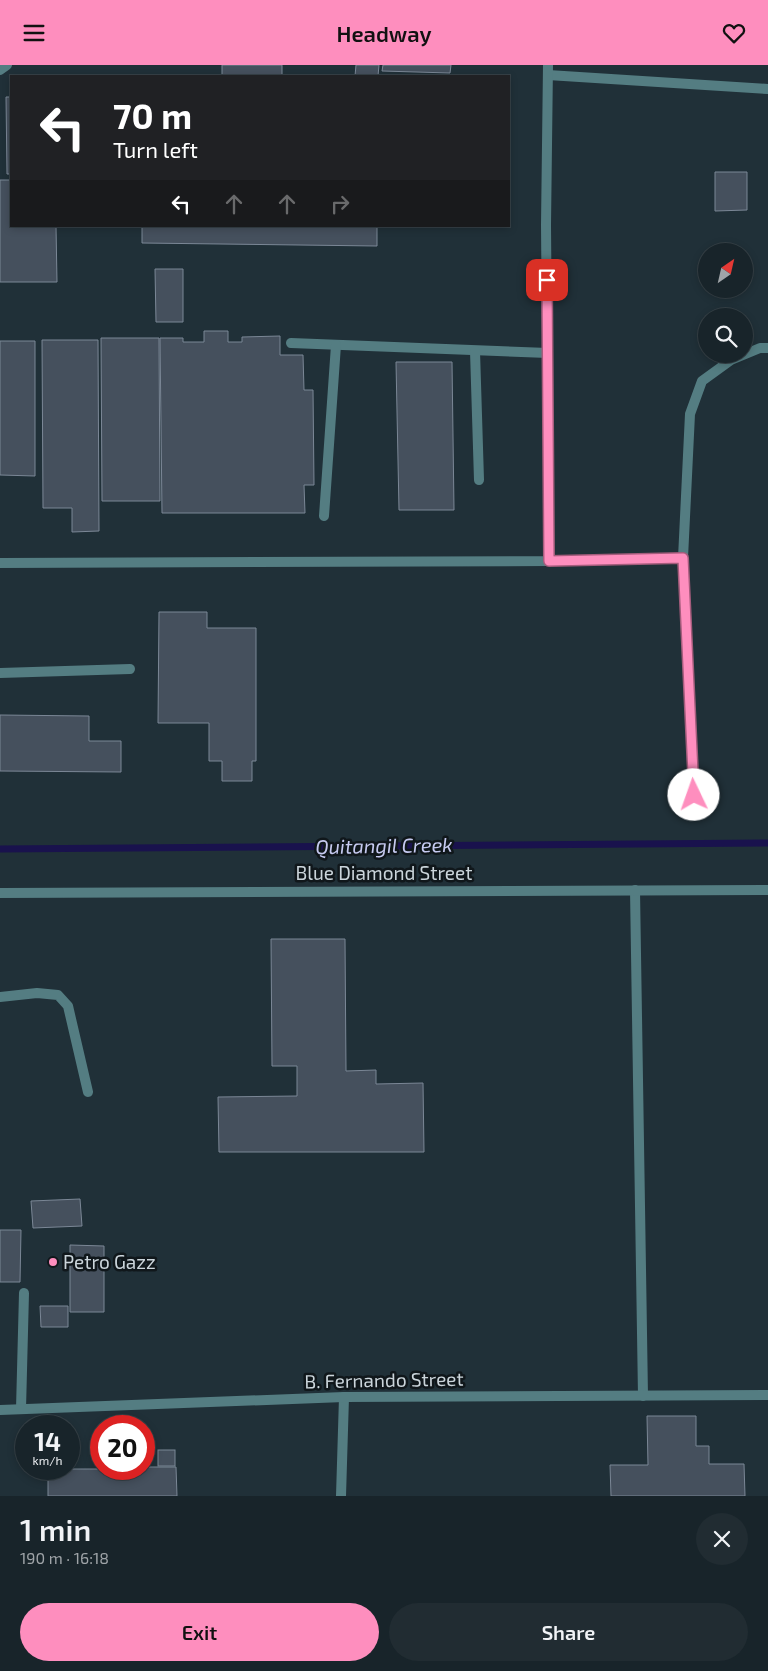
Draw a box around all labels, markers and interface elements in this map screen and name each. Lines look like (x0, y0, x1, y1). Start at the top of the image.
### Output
icon: menu (20, 19, 48, 47)
icon: heart (720, 19, 748, 47)
text: Headway (336, 20, 432, 46)
text: 70 m (113, 94, 192, 136)
icon: left (30, 95, 95, 160)
text: Turn left (113, 136, 198, 162)
icon: left (167, 190, 195, 218)
icon: ahead (220, 190, 248, 218)
icon: ahead (273, 190, 301, 218)
icon: right (326, 190, 354, 218)
north arrow (698, 243, 752, 297)
map controls (698, 243, 753, 363)
pin (526, 259, 568, 301)
icon: arrive (533, 266, 561, 294)
button: search (698, 308, 753, 363)
position arrow (667, 768, 719, 820)
water label: Quitangil Creek (315, 832, 453, 858)
street label: Blue Diamond Street (296, 861, 472, 884)
place label: Petro Gazz (63, 1250, 156, 1273)
marker: Petro Gazz (47, 1256, 59, 1268)
street label: B. Fernando Street (304, 1367, 464, 1392)
speed limit sign: 20 (90, 1415, 155, 1480)
text: 14 (34, 1426, 61, 1456)
text: km/h (33, 1453, 62, 1467)
text: 1 min (20, 1511, 91, 1547)
button: close (696, 1513, 748, 1565)
text: 190 m · 16:18 (20, 1548, 109, 1567)
button: Exit (20, 1603, 379, 1661)
button: Share (389, 1603, 748, 1661)

